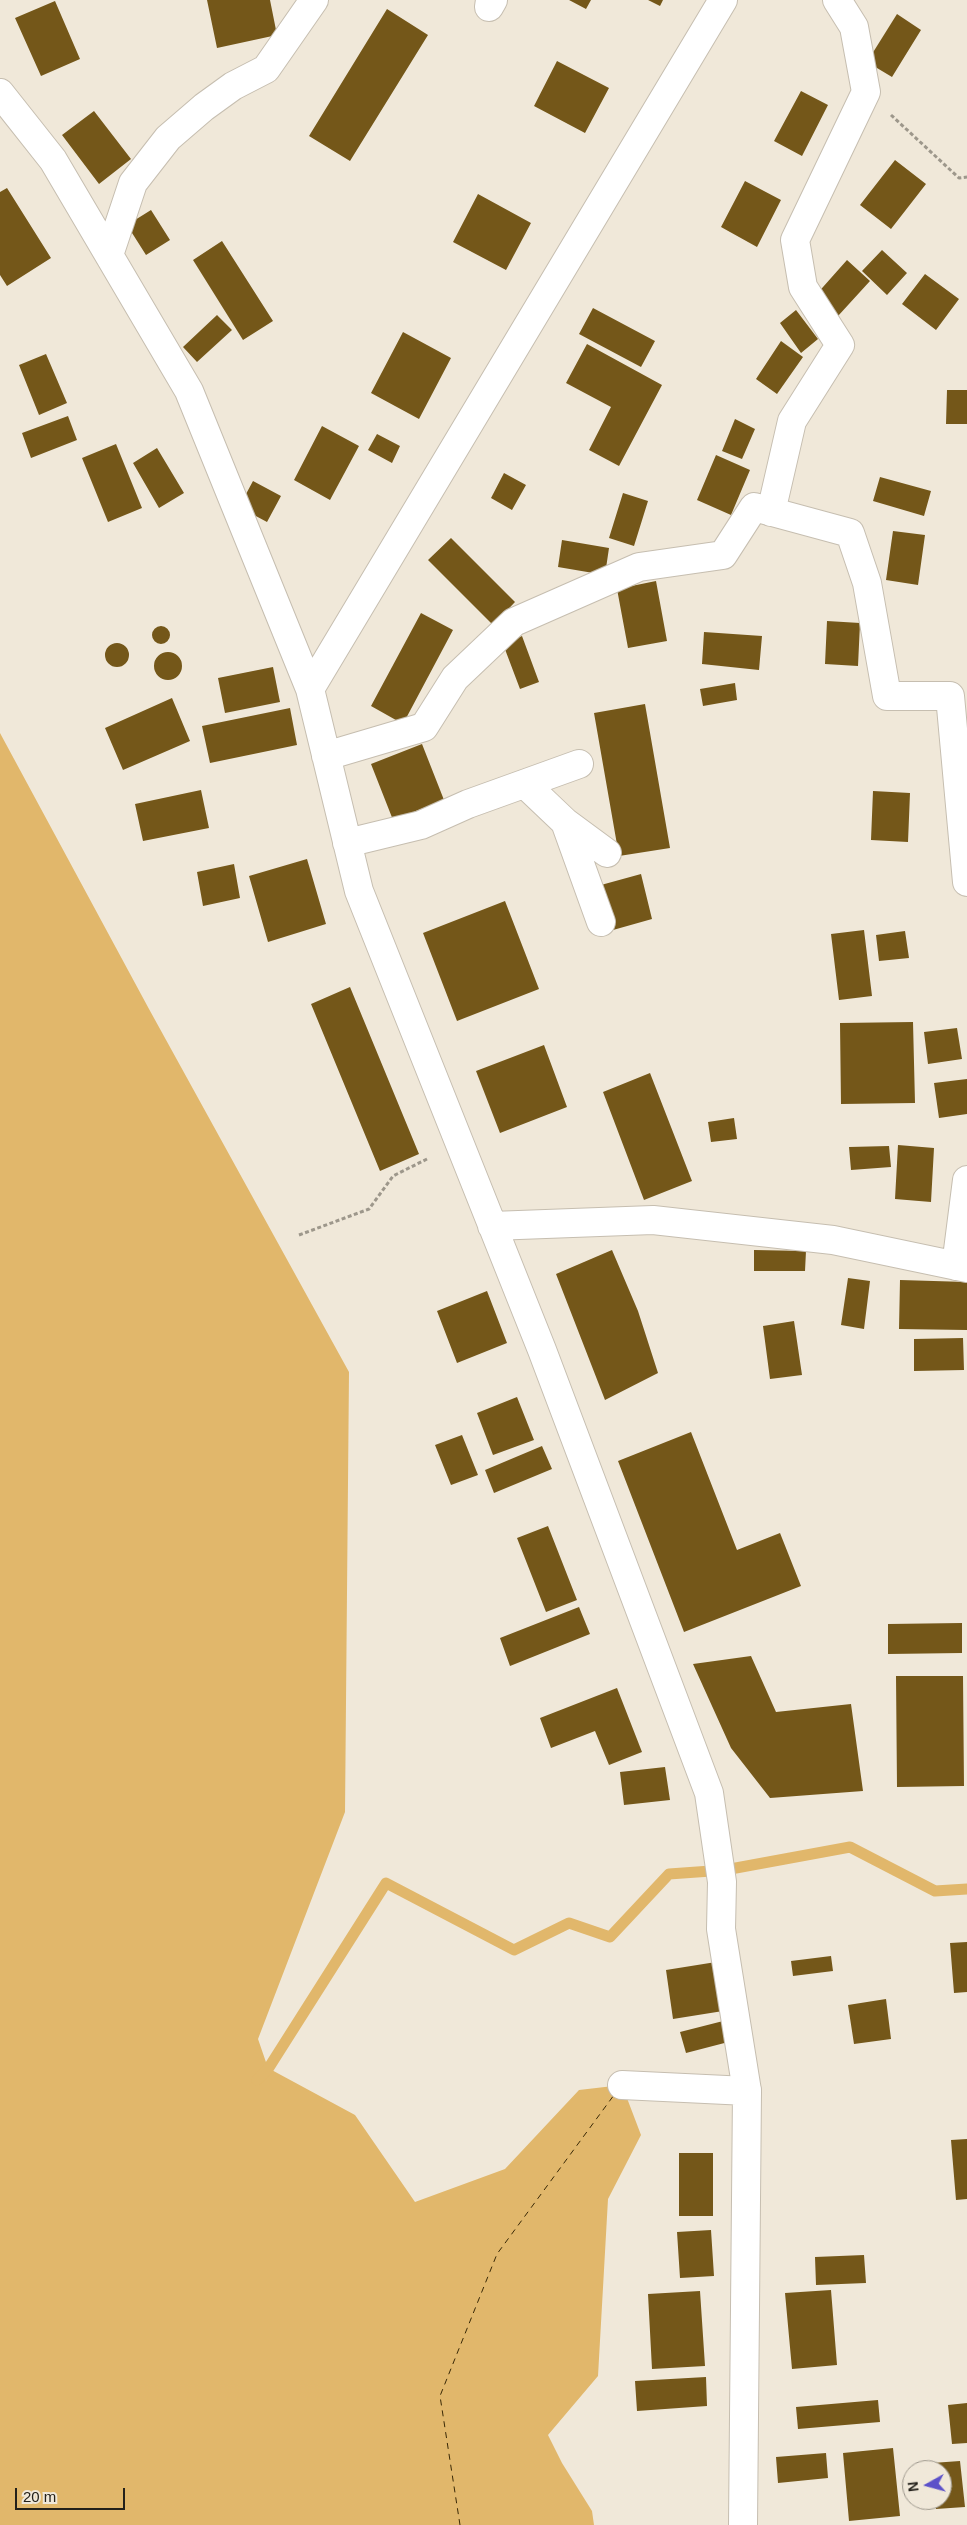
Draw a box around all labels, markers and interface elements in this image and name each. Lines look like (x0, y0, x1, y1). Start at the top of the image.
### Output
north arrow (902, 2460, 952, 2510)
scale bar (18, 2478, 128, 2510)
text: N (905, 2481, 922, 2493)
text: 20 m (23, 2488, 56, 2505)

